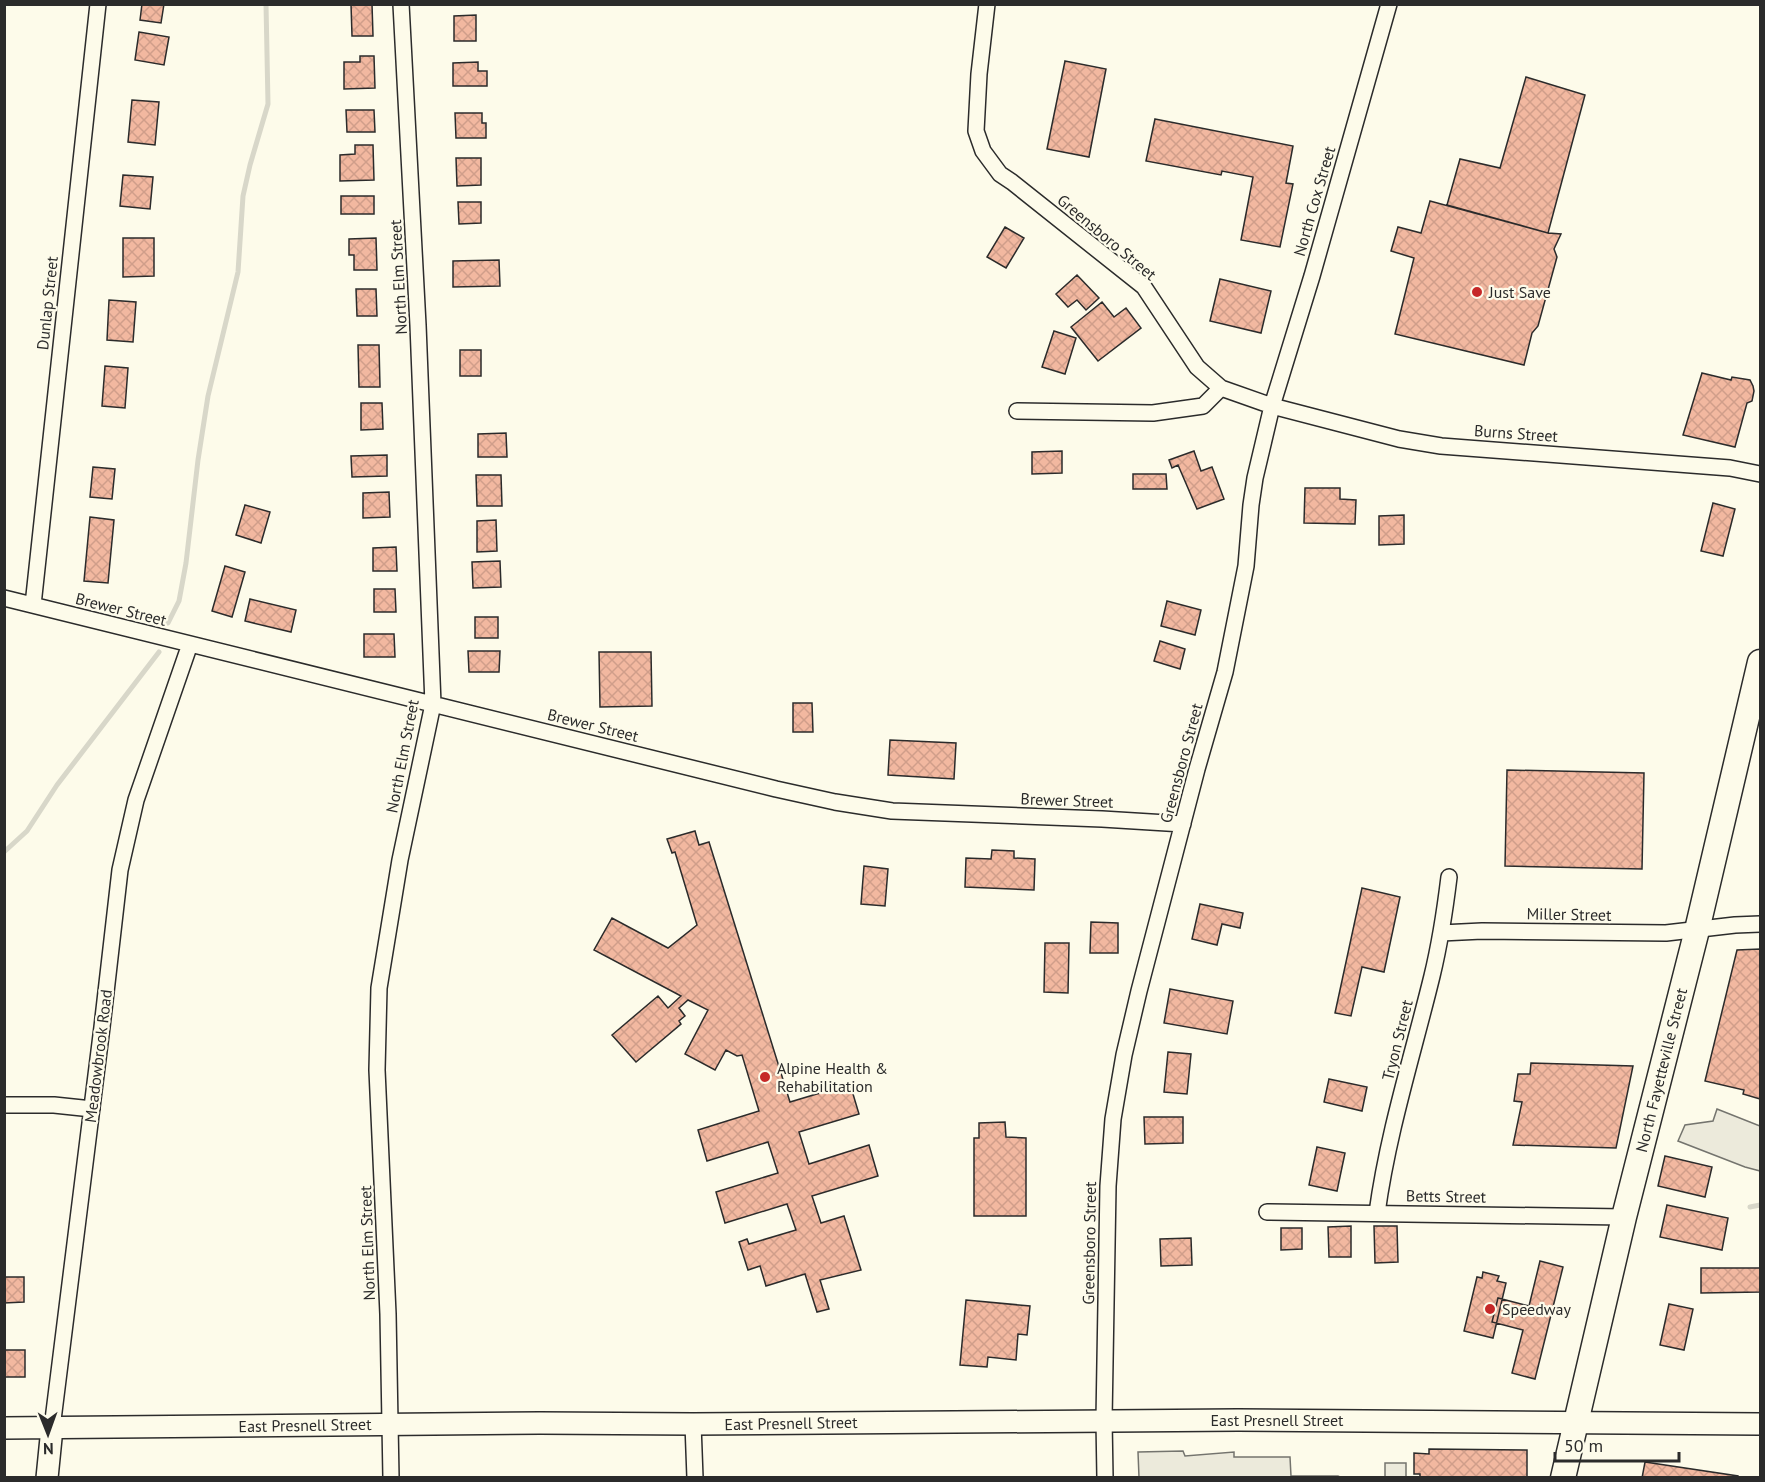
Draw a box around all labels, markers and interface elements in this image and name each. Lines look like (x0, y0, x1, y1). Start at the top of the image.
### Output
street label: North Cox Street (1289, 143, 1339, 258)
street label: Greensboro Street (1053, 190, 1161, 285)
street label: North Elm Street (385, 218, 411, 335)
street label: Dunlap Street (32, 255, 62, 351)
place label: Just Save (1488, 282, 1551, 302)
marker: Just Save (1470, 285, 1484, 299)
street label: Burns Street (1473, 420, 1559, 446)
street label: Brewer Street (73, 588, 169, 630)
street label: North Elm Street (381, 697, 423, 814)
street label: Greensboro Street (1155, 700, 1207, 825)
street label: Brewer Street (545, 704, 641, 746)
street label: Brewer Street (1020, 788, 1114, 812)
street label: Miller Street (1526, 903, 1612, 925)
street label: North Fayetteville Street (1631, 985, 1691, 1154)
street label: Meadowbrook Road (80, 988, 116, 1124)
street label: Tryon Street (1377, 997, 1417, 1082)
place label: Alpine Health & Rehabilitation (777, 1058, 888, 1096)
marker: Alpine Health & Rehabilitation (758, 1070, 772, 1084)
street label: Greensboro Street (1078, 1181, 1100, 1305)
street label: North Elm Street (355, 1185, 379, 1301)
street label: Betts Street (1406, 1185, 1487, 1207)
place label: Speedway (1502, 1299, 1572, 1319)
marker: Speedway (1483, 1302, 1497, 1316)
north arrow (18, 1404, 78, 1464)
street label: East Presnell Street (1211, 1410, 1344, 1430)
street label: East Presnell Street (724, 1412, 858, 1434)
street label: East Presnell Street (238, 1414, 372, 1436)
scale bar (1555, 1425, 1680, 1463)
text: 50 m (1564, 1434, 1603, 1457)
text: N (43, 1439, 54, 1459)

